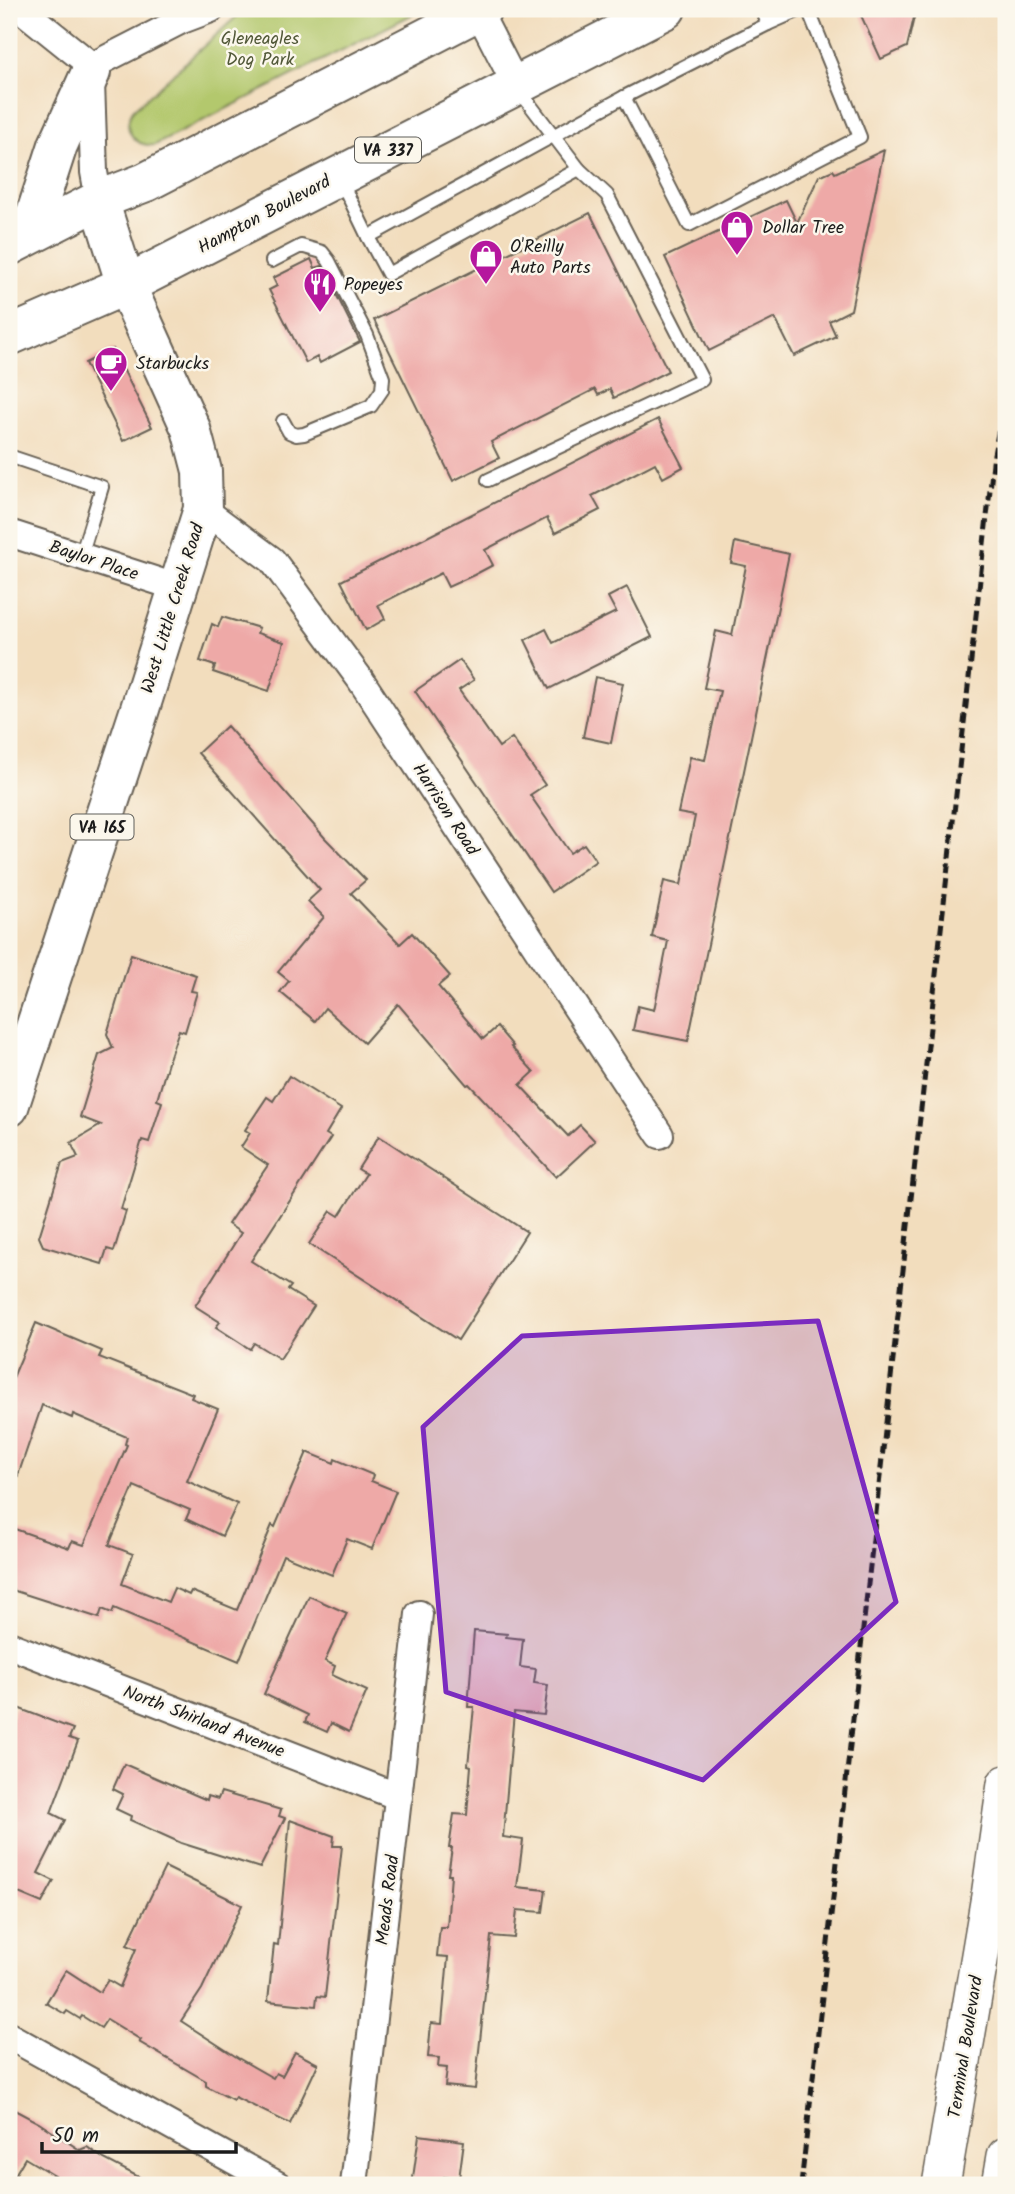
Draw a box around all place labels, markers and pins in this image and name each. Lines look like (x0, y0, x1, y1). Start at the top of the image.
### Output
shop icon: Dollar Tree (718, 208, 756, 257)
place label: Dollar Tree (762, 214, 844, 243)
place label: O'Reilly Auto Parts (510, 233, 591, 283)
shop icon: O'Reilly Auto Parts (467, 237, 505, 286)
restaurant icon: Popeyes (301, 265, 339, 314)
place label: Popeyes (344, 271, 403, 300)
cafe icon: Starbucks (92, 344, 130, 393)
place label: Starbucks (136, 350, 209, 379)

